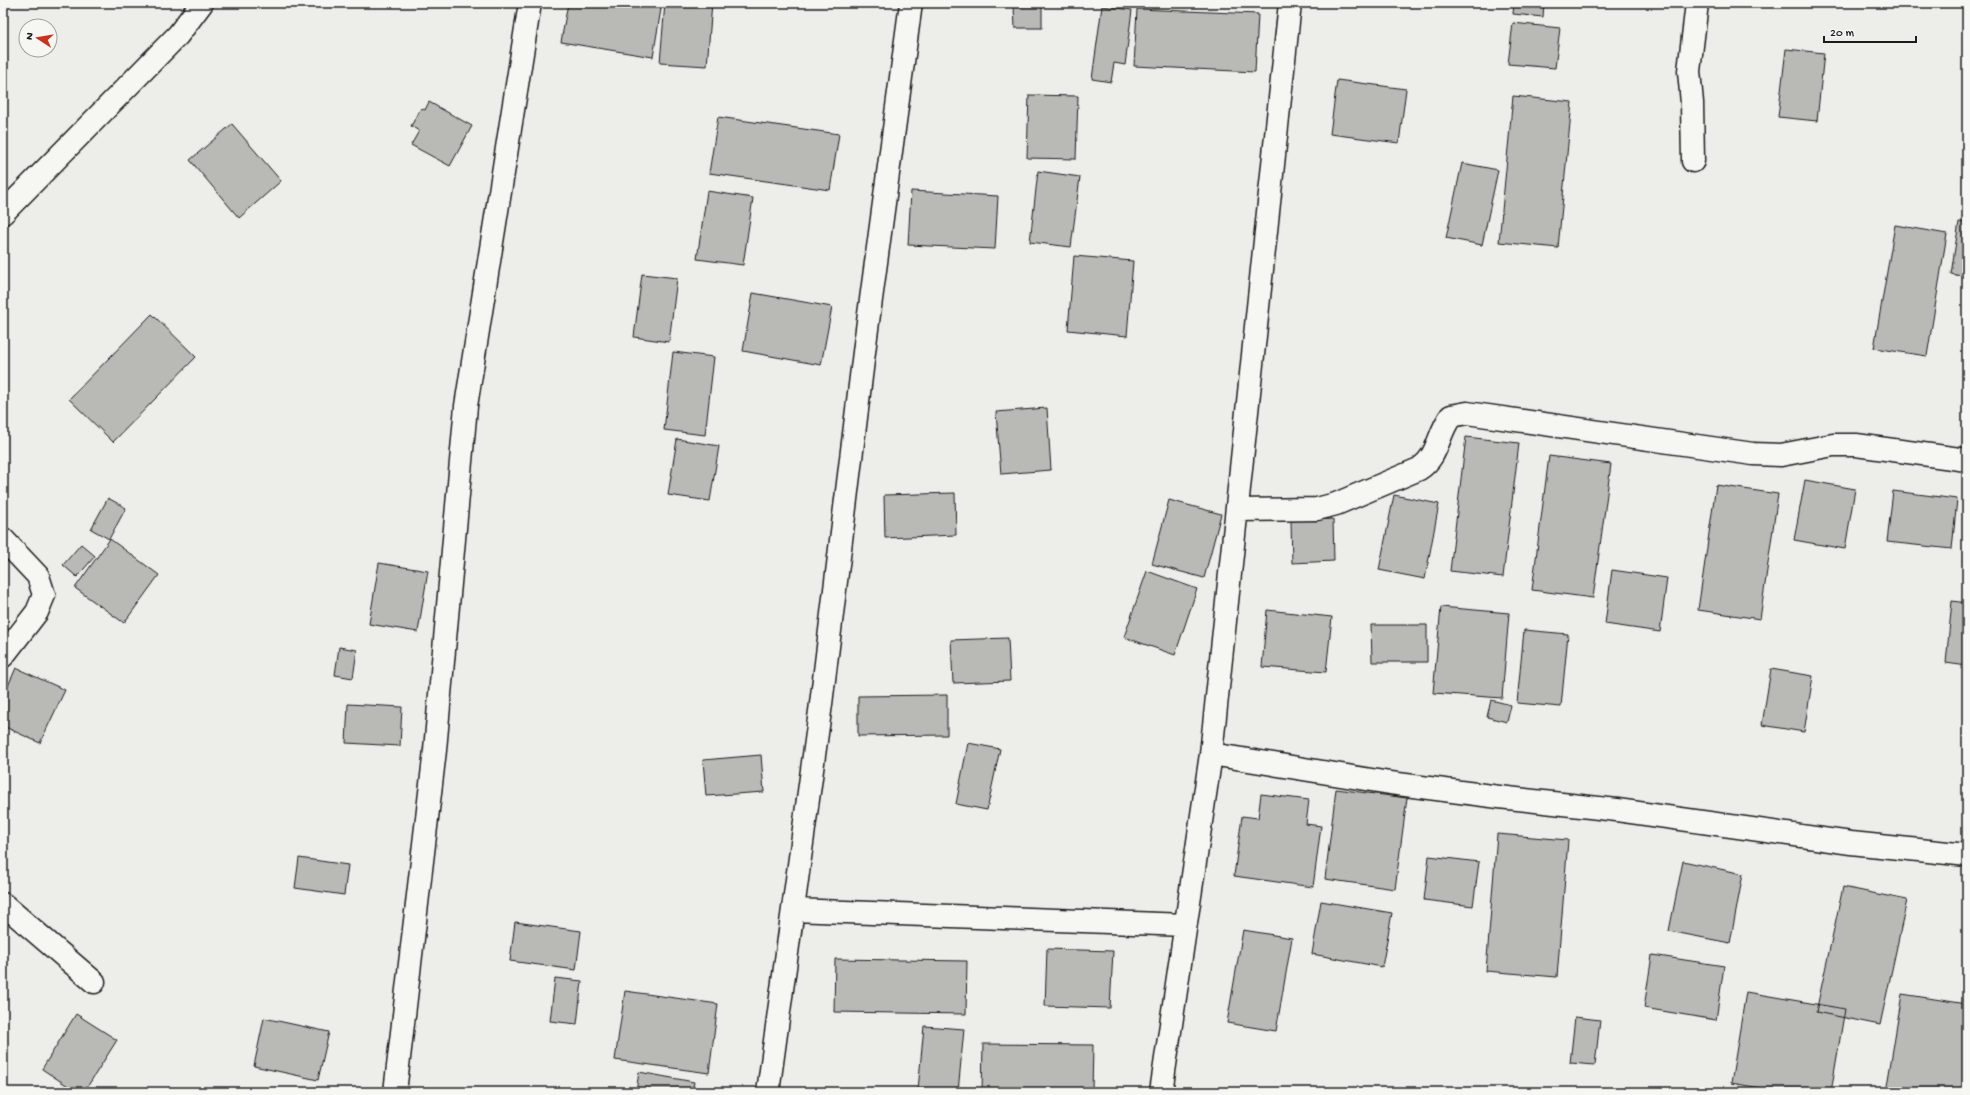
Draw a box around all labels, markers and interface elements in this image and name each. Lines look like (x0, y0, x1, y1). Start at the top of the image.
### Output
north arrow (18, 18, 58, 58)
scale bar (1824, 18, 1916, 44)
text: 20 m (1830, 27, 1855, 41)
text: N (24, 32, 37, 41)

